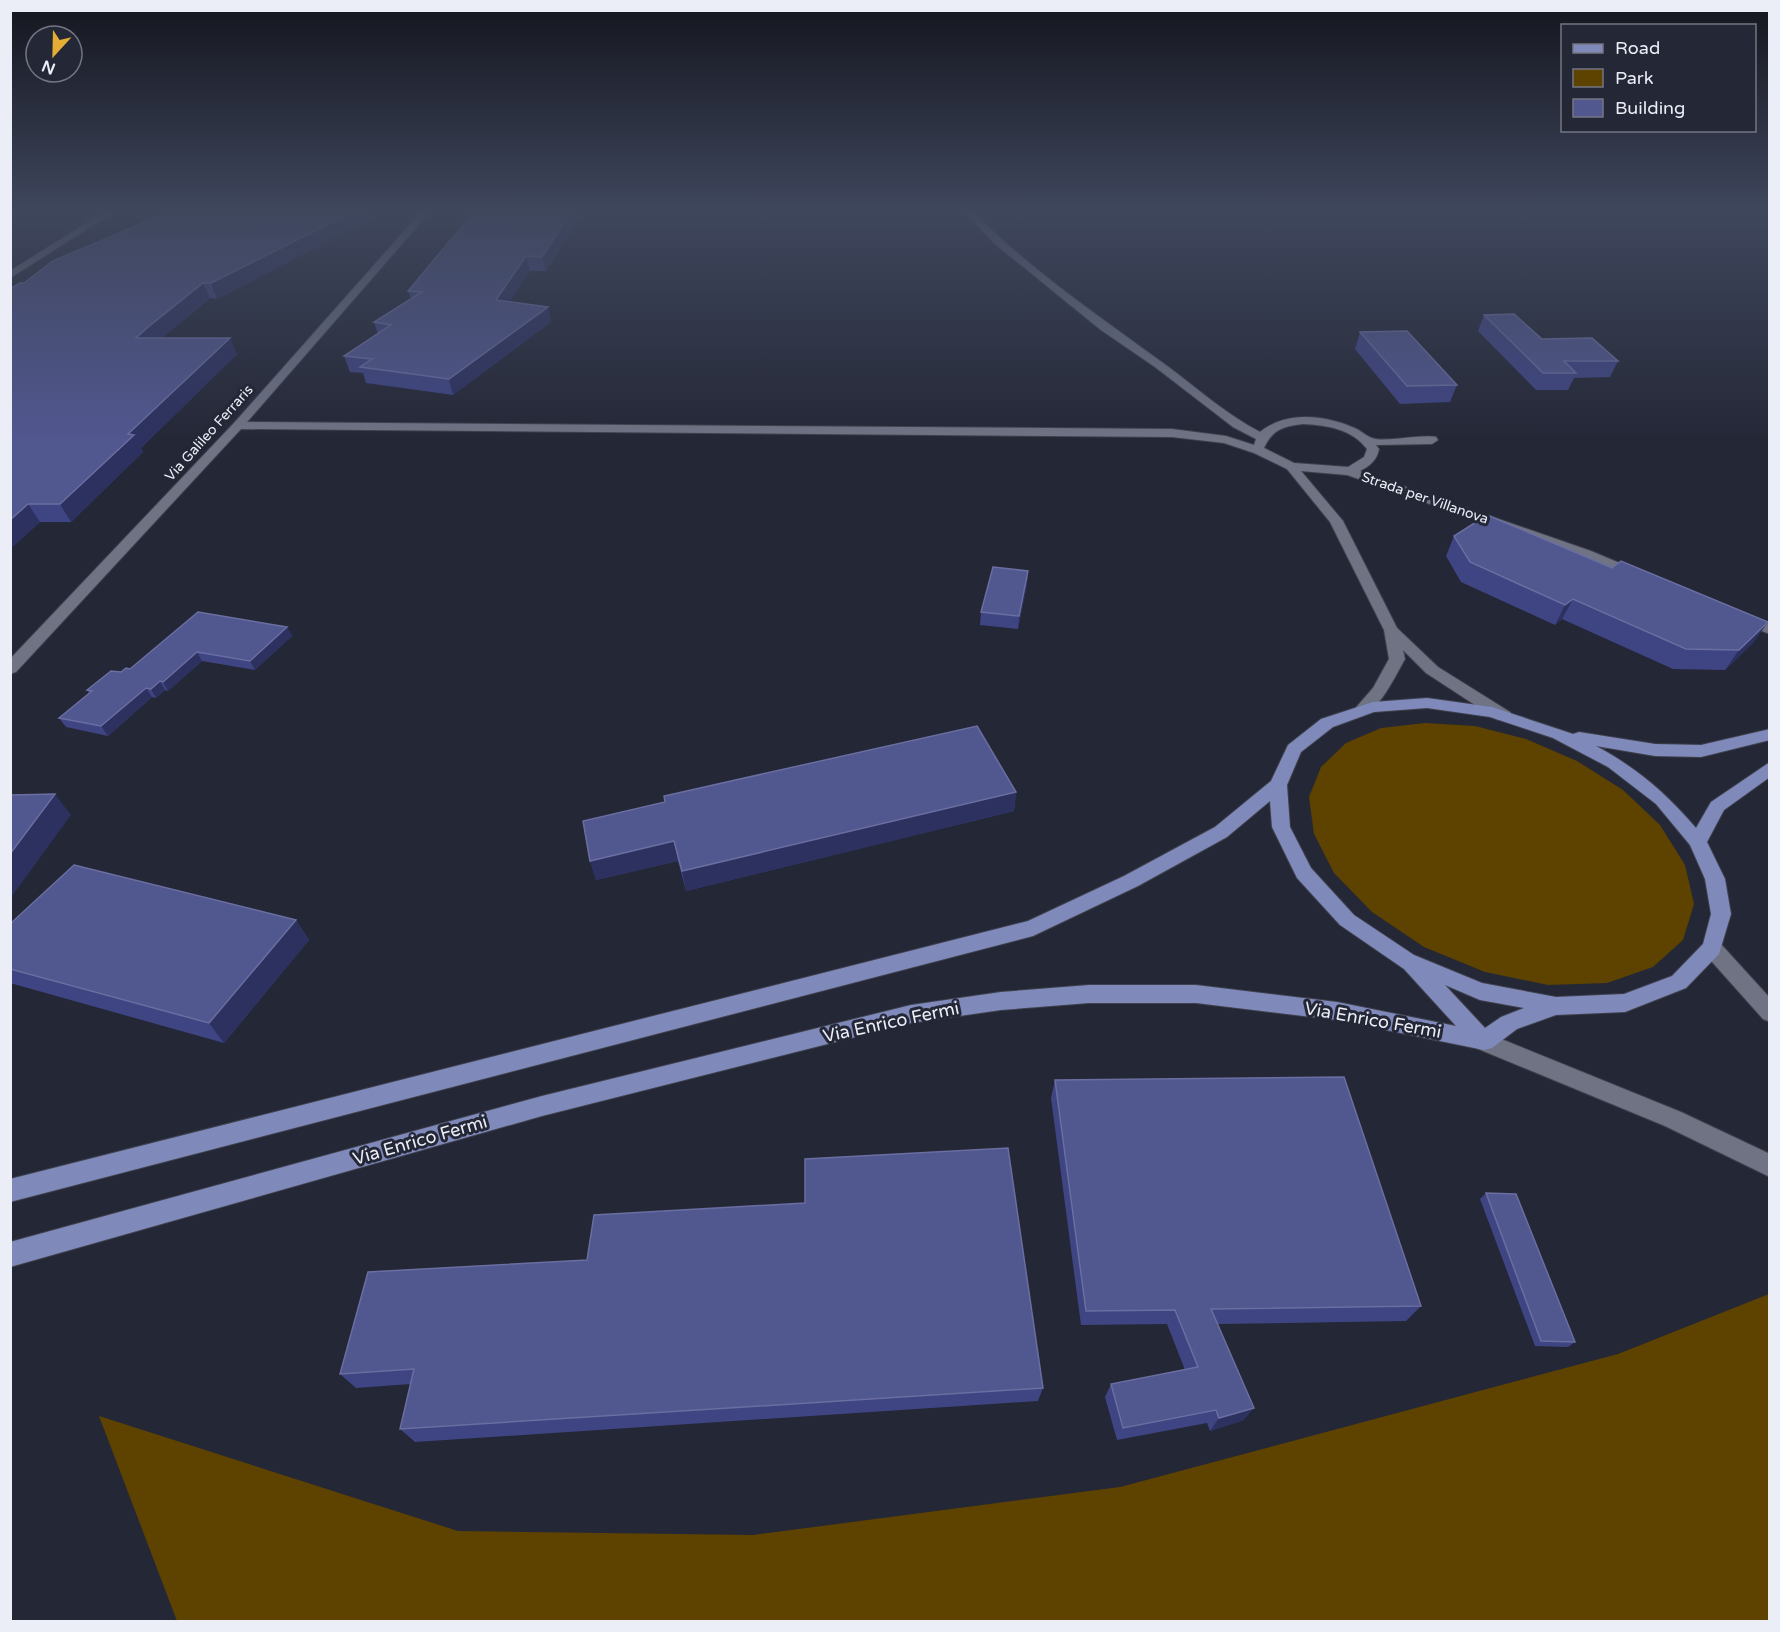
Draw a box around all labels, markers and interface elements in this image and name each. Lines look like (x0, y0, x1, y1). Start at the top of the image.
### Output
north arrow (24, 24, 84, 84)
legend (1561, 24, 1756, 132)
text: Road (1615, 37, 1660, 59)
text: N (39, 55, 58, 79)
text: Park (1615, 67, 1654, 89)
text: Building (1615, 97, 1685, 119)
street label: Via Galileo Ferraris (161, 381, 257, 485)
street label: Strada per Villanova (1359, 468, 1491, 528)
street label: Via Enrico Fermi (821, 997, 961, 1047)
street label: Via Enrico Fermi (1303, 997, 1443, 1043)
street label: Via Enrico Fermi (350, 1110, 490, 1170)

